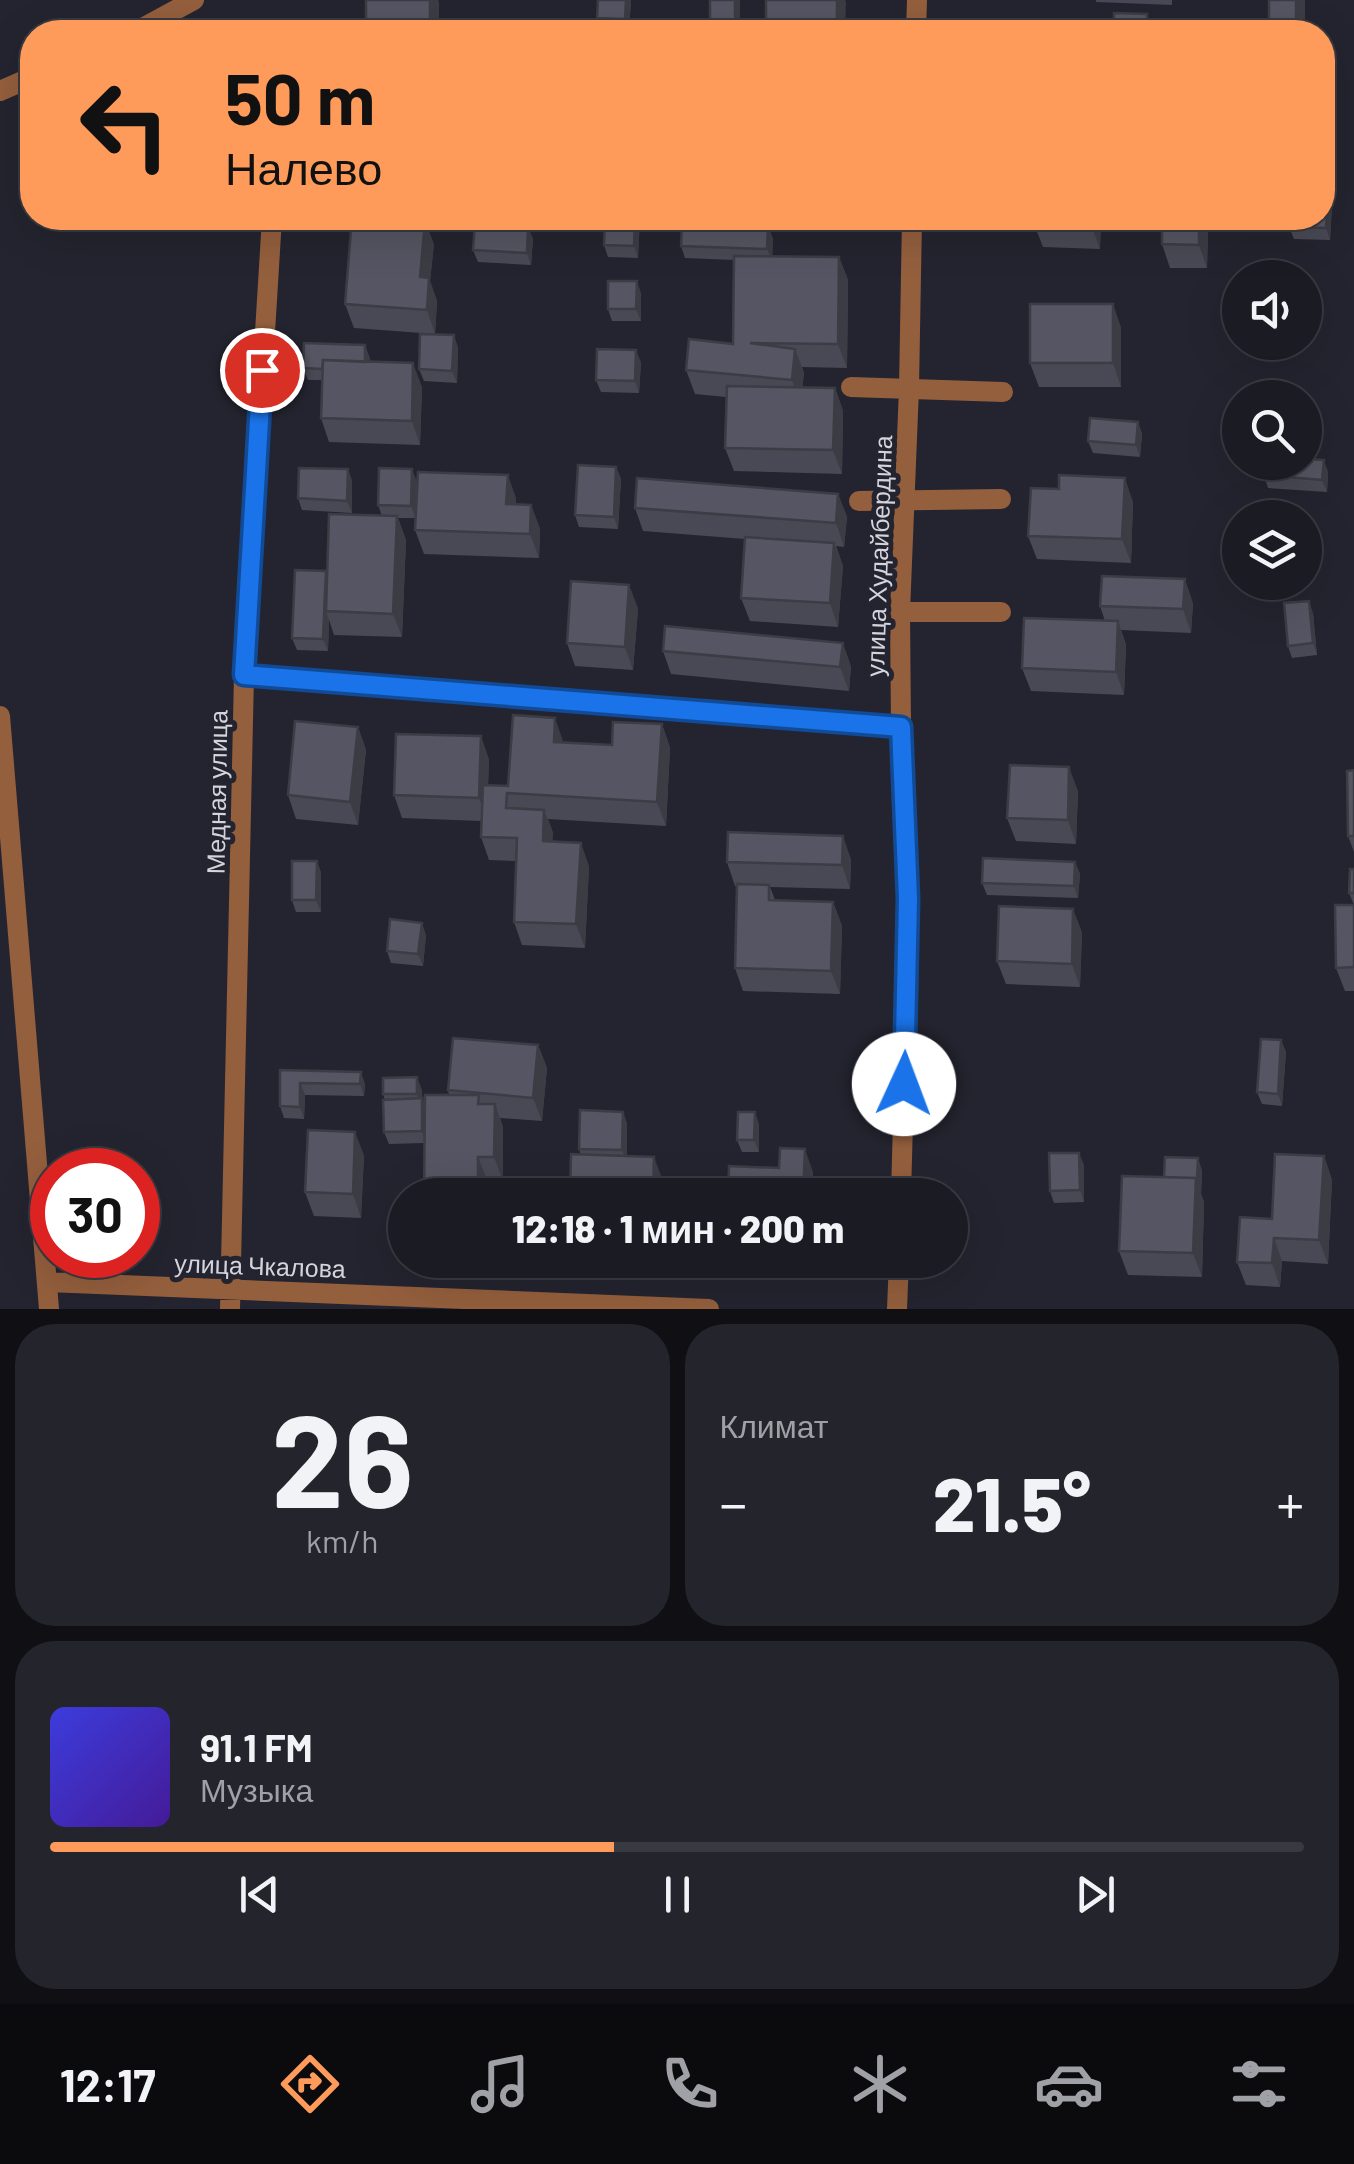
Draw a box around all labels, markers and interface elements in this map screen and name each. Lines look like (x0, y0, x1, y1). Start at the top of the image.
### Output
text: 50 m (225, 55, 375, 139)
icon: left (60, 60, 190, 190)
text: Налево (225, 140, 382, 194)
map controls (1222, 260, 1322, 600)
button: sound (1222, 260, 1322, 360)
pin (220, 328, 305, 413)
icon: arrive (235, 343, 290, 398)
button: search (1222, 380, 1322, 480)
street label: улица Худайбердина (859, 435, 897, 677)
button: layers (1222, 500, 1322, 600)
street label: Медная улица (200, 710, 232, 874)
position arrow (852, 1032, 956, 1136)
speed limit sign: 30 (30, 1148, 160, 1278)
text: 12:18 · 1 мин · 200 m (512, 1205, 844, 1251)
street label: улица Чкалова (174, 1247, 346, 1283)
text: 26 (271, 1378, 414, 1534)
text: Климат (720, 1406, 828, 1444)
text: 21.5° (933, 1457, 1091, 1547)
text: − (720, 1469, 747, 1535)
text: + (1276, 1469, 1304, 1535)
text: km/h (306, 1521, 378, 1559)
text: 91.1 FM (200, 1724, 313, 1770)
text: Музыка (200, 1770, 313, 1808)
icon: previous (232, 1867, 287, 1922)
icon: pause (650, 1867, 705, 1922)
icon: next (1068, 1867, 1123, 1922)
icon: directions (275, 2049, 345, 2119)
icon: music (465, 2049, 535, 2119)
icon: phone (655, 2049, 725, 2119)
icon: climate (845, 2049, 915, 2119)
icon: car (1034, 2049, 1104, 2119)
icon: filters (1224, 2049, 1294, 2119)
text: 12:17 (60, 2057, 156, 2111)

